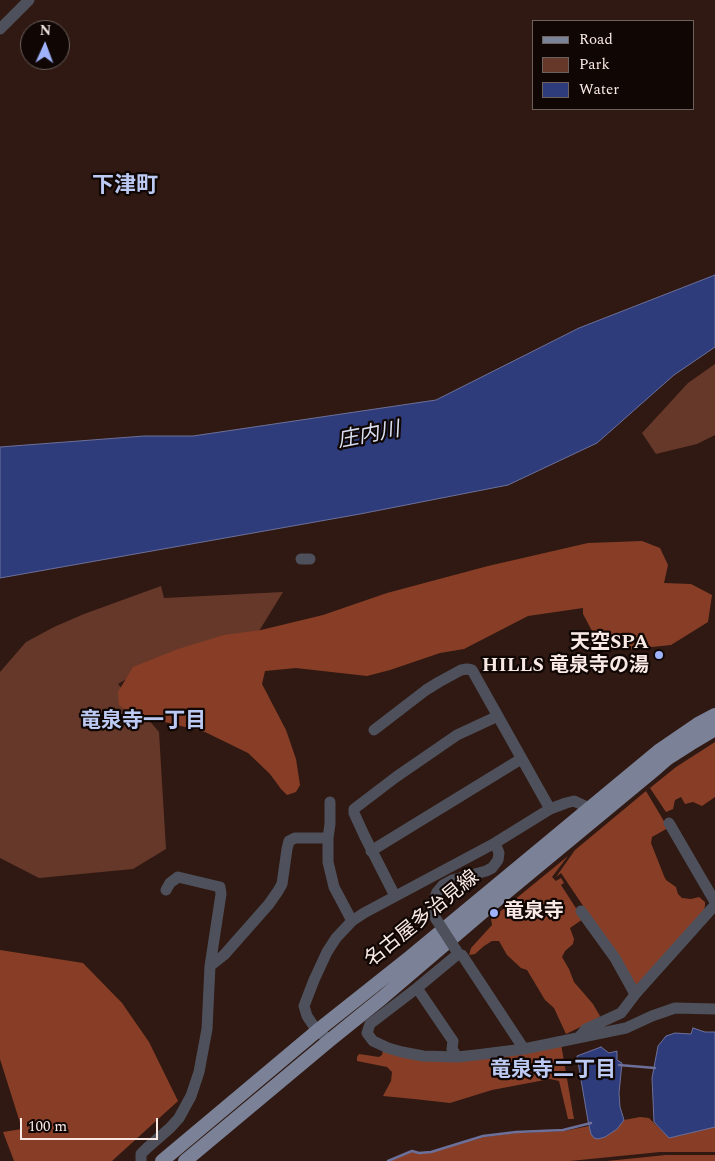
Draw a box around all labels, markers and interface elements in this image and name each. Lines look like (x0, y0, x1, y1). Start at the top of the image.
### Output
north arrow (20, 20, 70, 70)
text: N (39, 20, 52, 41)
legend (532, 20, 695, 110)
text: Road (579, 28, 613, 51)
text: Park (579, 53, 610, 76)
text: Water (579, 78, 619, 101)
district label: 下津町 (92, 175, 158, 201)
water label: 庄内川 (336, 419, 402, 455)
place label: 天空SPA HILLS 竜泉寺の湯 (482, 632, 649, 679)
marker: 天空SPA HILLS 竜泉寺の湯 (653, 649, 665, 661)
district label: 竜泉寺一丁目 (80, 710, 206, 736)
street label: 名古屋多治見線 (361, 867, 485, 973)
place label: 竜泉寺 (504, 901, 564, 925)
marker: 竜泉寺 (488, 907, 500, 919)
district label: 竜泉寺二丁目 (490, 1059, 616, 1085)
scale bar (22, 1108, 160, 1140)
text: 100 m (28, 1115, 67, 1138)

